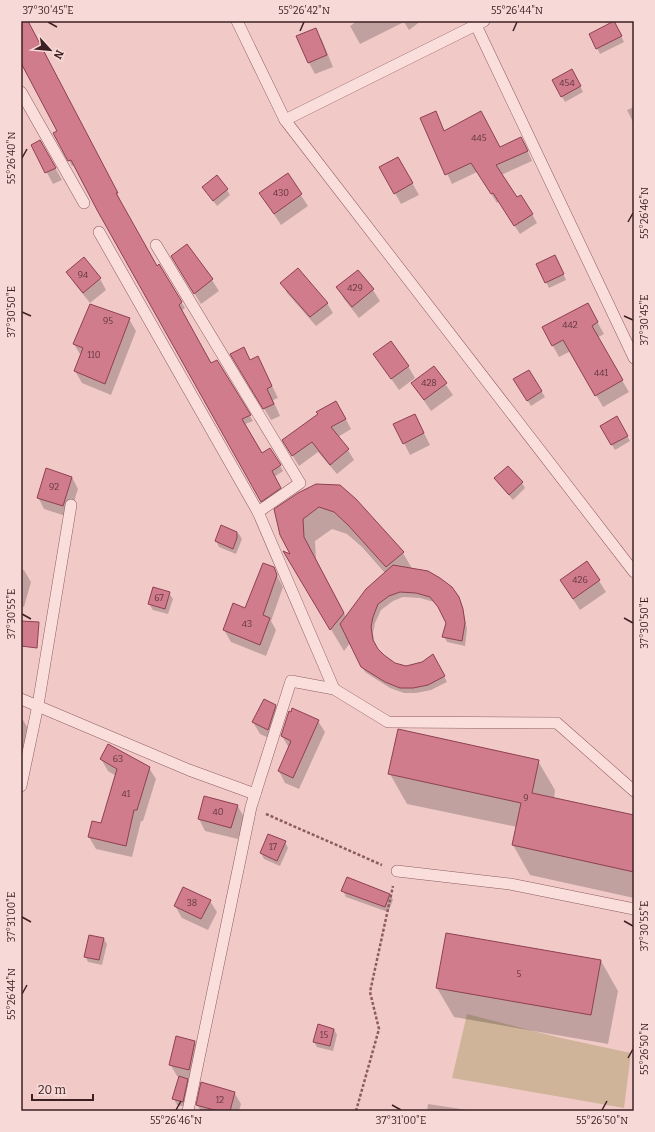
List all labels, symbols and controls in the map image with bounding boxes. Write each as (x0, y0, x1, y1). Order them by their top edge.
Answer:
text: 37°30'45"E (22, 5, 74, 17)
text: 55°26'42"N (278, 5, 330, 17)
text: 55°26'44"N (491, 5, 543, 17)
north arrow (30, 30, 70, 70)
text: N (51, 48, 66, 61)
house number: 454 (559, 78, 575, 88)
text: 55°26'40"N (6, 132, 18, 184)
house number: 445 (471, 133, 487, 143)
text: 55°26'46"N (639, 187, 651, 239)
house number: 430 (273, 188, 289, 198)
house number: 94 (78, 270, 89, 280)
house number: 429 (347, 283, 363, 293)
text: 37°30'50"E (6, 286, 18, 338)
text: 37°30'45"E (639, 294, 651, 346)
house number: 95 (103, 316, 113, 326)
house number: 442 (562, 320, 578, 330)
house number: 110 (87, 350, 101, 360)
house number: 441 (594, 368, 608, 378)
house number: 428 (421, 378, 437, 388)
house number: 92 (49, 482, 59, 492)
house number: 426 (572, 575, 588, 585)
text: 37°30'55"E (6, 589, 18, 639)
house number: 67 (154, 593, 164, 603)
text: 37°30'50"E (639, 597, 651, 649)
house number: 43 (242, 619, 252, 629)
house number: 63 (113, 754, 123, 764)
house number: 41 (122, 789, 131, 799)
house number: 9 (523, 793, 529, 803)
house number: 40 (212, 807, 224, 817)
house number: 17 (269, 842, 278, 852)
text: 37°31'00"E (6, 892, 18, 942)
house number: 38 (187, 898, 197, 908)
text: 37°30'55"E (639, 901, 651, 951)
text: 55°26'44"N (6, 968, 18, 1020)
house number: 5 (517, 969, 522, 979)
text: 55°26'50"N (639, 1023, 651, 1075)
house number: 15 (320, 1030, 328, 1040)
scale bar (32, 1076, 93, 1102)
text: 20 m (38, 1083, 67, 1097)
house number: 12 (216, 1095, 224, 1105)
text: 55°26'46"N (150, 1115, 202, 1127)
text: 37°31'00"E (376, 1115, 426, 1127)
text: 55°26'50"N (576, 1115, 628, 1127)

